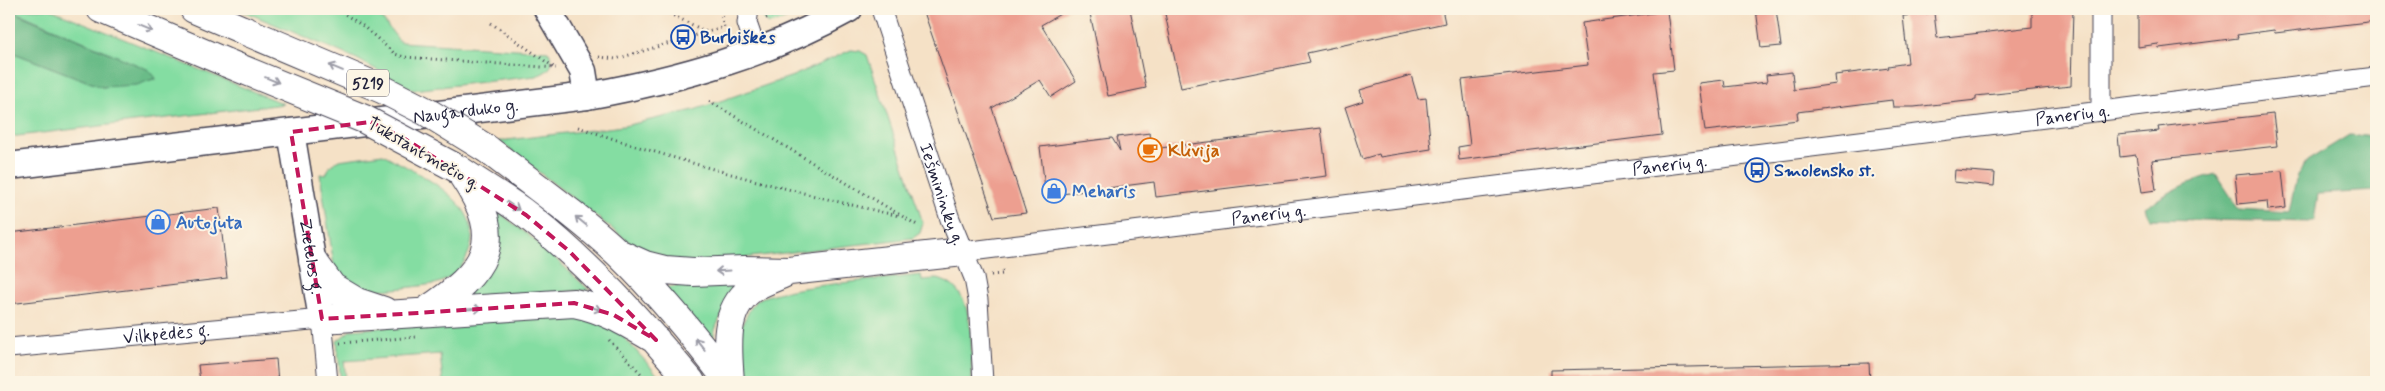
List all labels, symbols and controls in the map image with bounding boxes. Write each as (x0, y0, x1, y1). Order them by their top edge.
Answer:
one-way arrow (138, 24, 153, 33)
bus stop icon: Burbiškės (670, 24, 696, 50)
place label: Burbiškės (700, 26, 775, 50)
one-way arrow (329, 63, 344, 73)
road number: 5219 (347, 70, 389, 96)
one-way arrow (264, 76, 279, 86)
street label: Naugarduko g. (412, 93, 520, 130)
street label: Panerių g. (2034, 99, 2111, 132)
street label: Tūkstantmečio g. (363, 112, 484, 196)
cafe icon: Klivija (1137, 137, 1163, 163)
place label: Klivija (1168, 139, 1220, 163)
street label: Iešmininkų g. (913, 140, 970, 249)
street label: Panerių g. (1631, 149, 1709, 182)
bus stop icon: Smolensko st. (1744, 157, 1770, 183)
place label: Smolensko st. (1774, 159, 1875, 183)
shop icon: Meharis (1041, 178, 1067, 204)
place label: Meharis (1072, 180, 1135, 204)
street label: Panerių g. (1230, 199, 1308, 232)
one-way arrow (505, 201, 519, 211)
shop icon: Autojuta (145, 209, 171, 235)
place label: Autojuta (176, 211, 243, 235)
one-way arrow (575, 216, 588, 227)
street label: Zietelos g. (293, 217, 329, 296)
one-way arrow (715, 266, 731, 275)
one-way arrow (586, 303, 602, 313)
one-way arrow (465, 304, 481, 313)
street label: Vilkpėdės g. (122, 318, 211, 350)
one-way arrow (694, 338, 705, 351)

